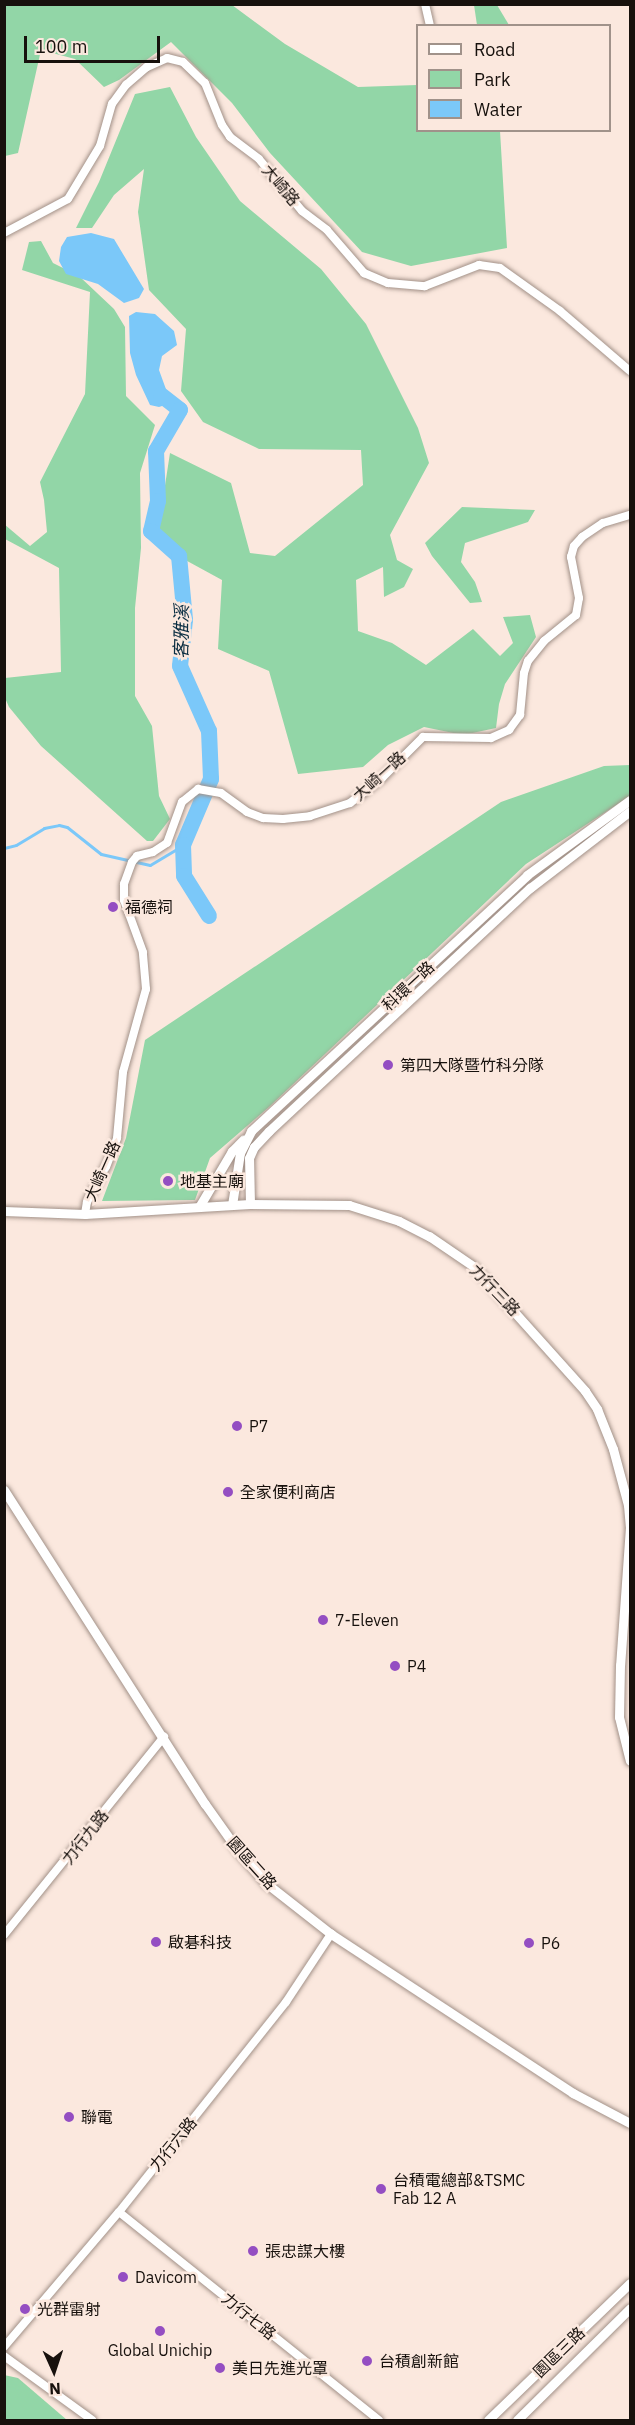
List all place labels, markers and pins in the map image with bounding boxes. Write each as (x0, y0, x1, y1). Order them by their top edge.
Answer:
place label: 福德祠 (125, 897, 173, 917)
marker: 福德祠 (106, 900, 120, 914)
place label: 第四大隊暨竹科分隊 (400, 1055, 544, 1075)
marker: 第四大隊暨竹科分隊 (381, 1058, 395, 1072)
place label: 地基主廟 (180, 1171, 244, 1191)
marker: 地基主廟 (161, 1174, 175, 1188)
place label: P7 (249, 1416, 268, 1436)
marker: P7 (230, 1419, 244, 1433)
place label: 全家便利商店 (240, 1482, 336, 1502)
marker: 全家便利商店 (221, 1485, 235, 1499)
place label: 7-Eleven (335, 1610, 399, 1630)
marker: 7-Eleven (316, 1613, 330, 1627)
place label: P4 (407, 1656, 426, 1676)
marker: P4 (388, 1659, 402, 1673)
place label: 啟碁科技 (168, 1932, 232, 1952)
place label: P6 (541, 1933, 560, 1953)
marker: 啟碁科技 (149, 1935, 163, 1949)
marker: P6 (522, 1936, 536, 1950)
place label: 聯電 (81, 2107, 113, 2127)
marker: 聯電 (62, 2110, 76, 2124)
place label: 台積電總部&TSMC Fab 12 A (393, 2170, 525, 2208)
marker: 台積電總部&TSMC Fab 12 A (374, 2182, 388, 2196)
place label: 張忠謀大樓 (265, 2241, 345, 2261)
marker: 張忠謀大樓 (246, 2244, 260, 2258)
place label: Davicom (135, 2267, 197, 2287)
marker: Davicom (116, 2270, 130, 2284)
place label: 光群雷射 (37, 2299, 101, 2319)
marker: 光群雷射 (18, 2302, 32, 2316)
marker: Global Unichip (153, 2324, 167, 2338)
place label: Global Unichip (108, 2340, 212, 2360)
place label: 台積創新館 (379, 2351, 459, 2371)
marker: 台積創新館 (360, 2354, 374, 2368)
place label: 美日先進光罩 (232, 2358, 328, 2378)
marker: 美日先進光罩 (213, 2361, 227, 2375)

